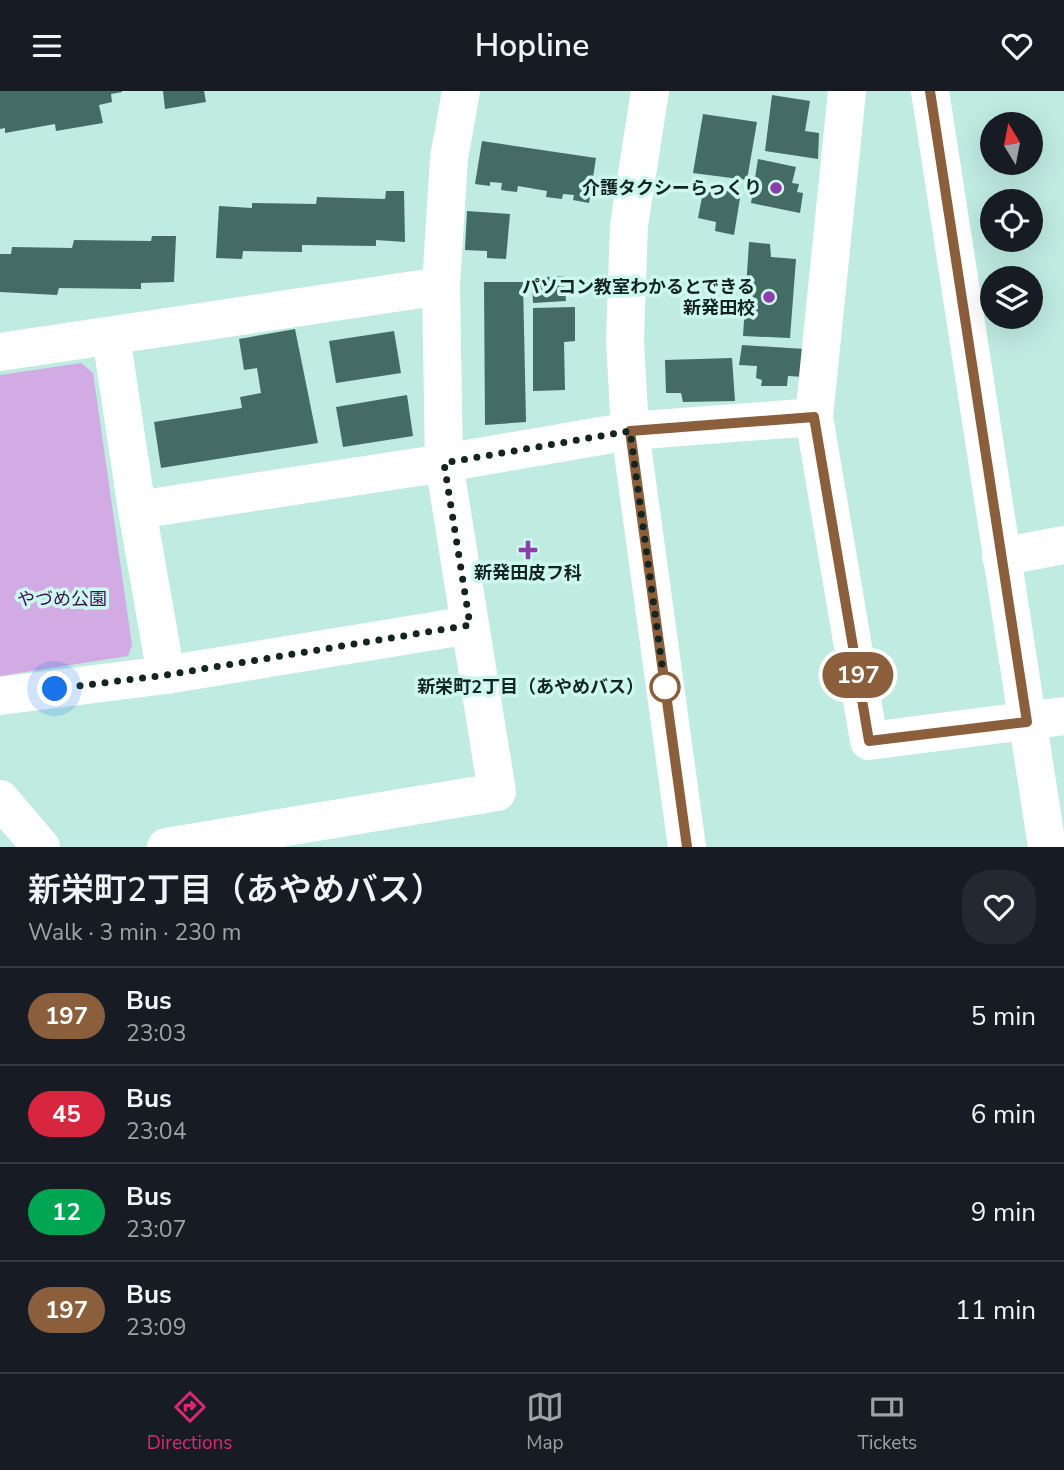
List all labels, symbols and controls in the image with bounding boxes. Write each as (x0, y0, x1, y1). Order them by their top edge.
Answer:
text: Hopline (475, 24, 589, 67)
icon: menu (28, 27, 66, 65)
icon: heart (998, 27, 1036, 65)
north arrow (980, 112, 1043, 175)
map controls (980, 112, 1043, 329)
place label: 介護タクシーらっくり (582, 176, 762, 200)
marker: 介護タクシーらっくり (768, 180, 784, 196)
button: locate (980, 189, 1043, 252)
button: layers (980, 266, 1043, 329)
place label: パソコン教室わかるとできる 新発田校 (522, 275, 755, 320)
marker: パソコン教室わかるとできる 新発田校 (761, 289, 777, 305)
marker: 新発田皮フ科 (518, 540, 538, 560)
place label: 新発田皮フ科 (474, 561, 582, 585)
park label: やづめ公園 (17, 587, 107, 611)
line badge: 197 (818, 652, 898, 698)
text: 197 (836, 659, 880, 691)
your location (37, 671, 72, 706)
marker: 新栄町2丁目（あやめバス） (650, 672, 680, 702)
place label: 新栄町2丁目（あやめバス） (417, 675, 644, 699)
text: 新栄町2丁目（あやめバス） (28, 868, 444, 913)
button: heart (962, 870, 1036, 944)
text: Walk · 3 min · 230 m (28, 917, 241, 948)
text: Bus (126, 983, 172, 1018)
text: 5 min (971, 999, 1036, 1034)
text: 197 (45, 1000, 88, 1032)
text: 23:03 (126, 1018, 186, 1049)
text: Bus (126, 1081, 172, 1116)
text: 6 min (971, 1097, 1036, 1132)
text: 45 (52, 1098, 81, 1130)
text: 23:04 (126, 1116, 186, 1147)
text: Bus (126, 1179, 172, 1214)
text: 9 min (971, 1195, 1036, 1230)
text: 12 (52, 1196, 81, 1228)
text: 23:07 (126, 1214, 186, 1245)
text: Bus (126, 1277, 172, 1312)
text: 11 min (955, 1293, 1036, 1328)
text: 197 (45, 1294, 88, 1326)
text: 23:09 (126, 1312, 186, 1343)
tab: Directions (147, 1388, 232, 1456)
tab: Map (526, 1388, 564, 1456)
tab: Tickets (857, 1388, 917, 1456)

